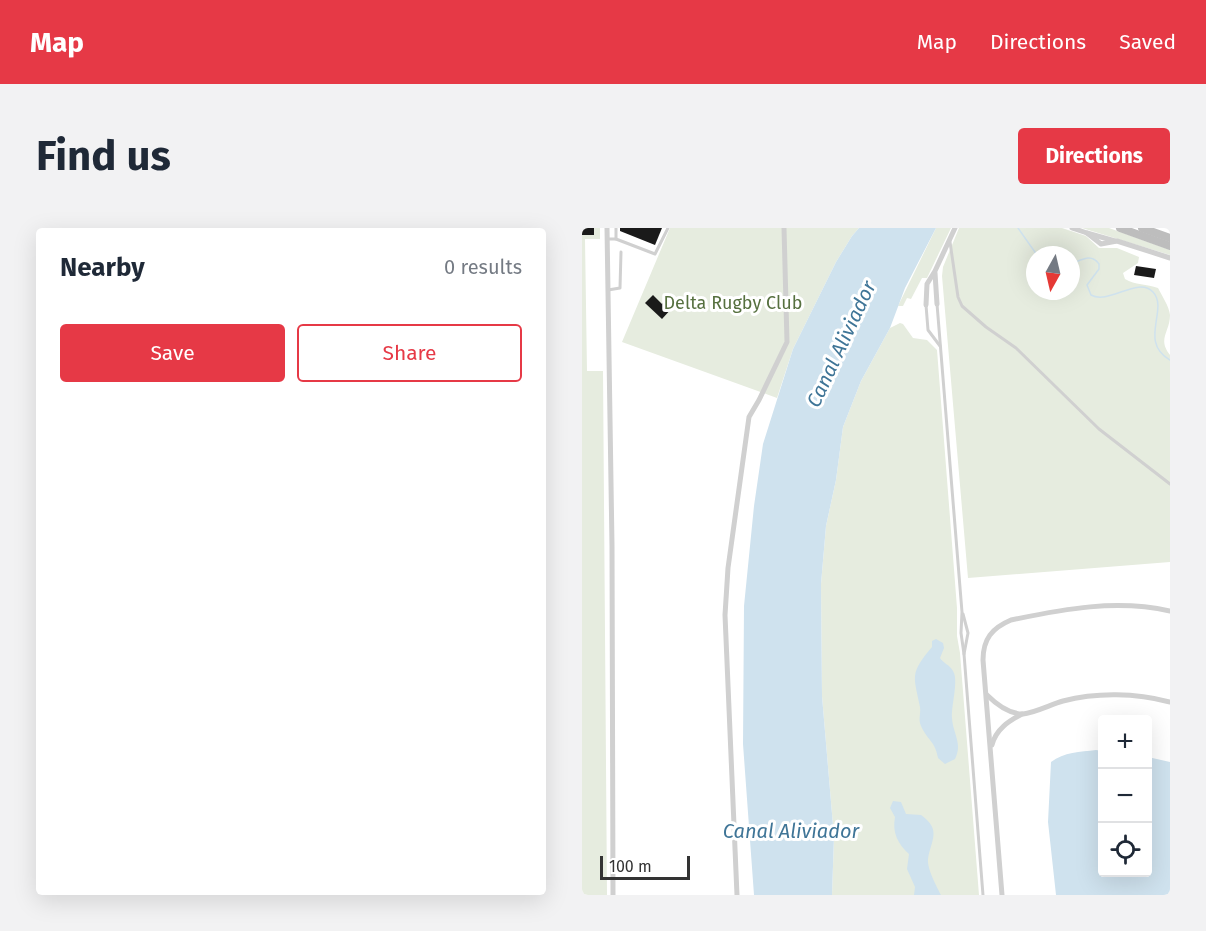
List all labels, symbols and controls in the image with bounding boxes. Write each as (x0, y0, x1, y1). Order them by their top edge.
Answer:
text: Map (30, 26, 84, 59)
text: Map (917, 29, 957, 55)
text: Directions (990, 29, 1086, 55)
text: Saved (1119, 29, 1176, 55)
button: Directions (1018, 128, 1170, 184)
text: Find us (36, 131, 171, 181)
north arrow (1026, 246, 1080, 300)
text: Nearby (60, 252, 145, 283)
text: 0 results (444, 255, 522, 279)
water label: Canal Aliviador (801, 276, 881, 411)
park label: Delta Rugby Club (664, 292, 802, 314)
button: Save (60, 324, 285, 382)
button: Share (297, 324, 522, 382)
map controls (1098, 715, 1152, 877)
button: + (1098, 715, 1152, 769)
button: − (1098, 769, 1152, 823)
water label: Canal Aliviador (723, 819, 861, 843)
button: locate (1098, 823, 1152, 877)
scale bar (600, 853, 690, 880)
text: 100 m (609, 857, 652, 876)

